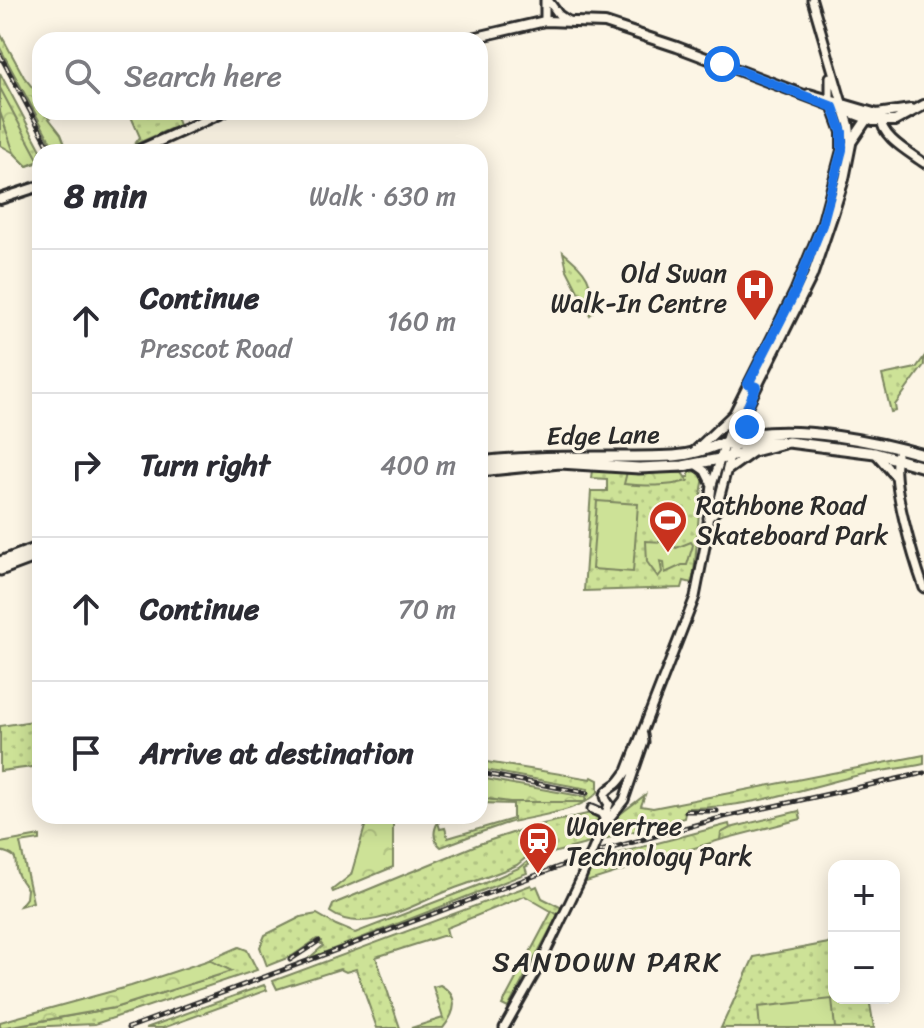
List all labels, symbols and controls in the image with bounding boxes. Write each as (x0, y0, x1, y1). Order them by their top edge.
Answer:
search box (32, 32, 488, 120)
route start (704, 46, 740, 82)
text: Search here (124, 49, 282, 103)
icon: search (60, 54, 104, 98)
text: 8 min (64, 166, 147, 226)
text: Walk · 630 m (309, 173, 456, 219)
place label: Old Swan Walk-In Centre (550, 250, 727, 326)
hospital icon: Old Swan Walk-In Centre (734, 267, 776, 322)
text: Continue (140, 271, 259, 325)
text: 160 m (387, 298, 456, 344)
icon: ahead (64, 299, 108, 343)
text: Prescot Road (140, 325, 291, 371)
route end (729, 409, 765, 445)
street label: Edge Lane (546, 411, 660, 459)
text: Turn right (140, 438, 270, 492)
text: 400 m (380, 442, 456, 488)
icon: right (64, 443, 108, 487)
place label: Rathbone Road Skateboard Park (696, 482, 888, 558)
sports icon: Rathbone Road Skateboard Park (647, 499, 689, 554)
text: Continue (140, 582, 259, 636)
text: 70 m (398, 586, 456, 632)
icon: ahead (64, 587, 108, 631)
text: Arrive at destination (140, 726, 414, 780)
icon: arrive (64, 731, 108, 775)
place label: Wavertree Technology Park (566, 803, 752, 879)
station icon: Wavertree Technology Park (517, 820, 559, 875)
map controls (828, 860, 900, 1004)
button: + (828, 860, 900, 932)
button: − (828, 932, 900, 1004)
district label: SANDOWN PARK (492, 937, 722, 986)

